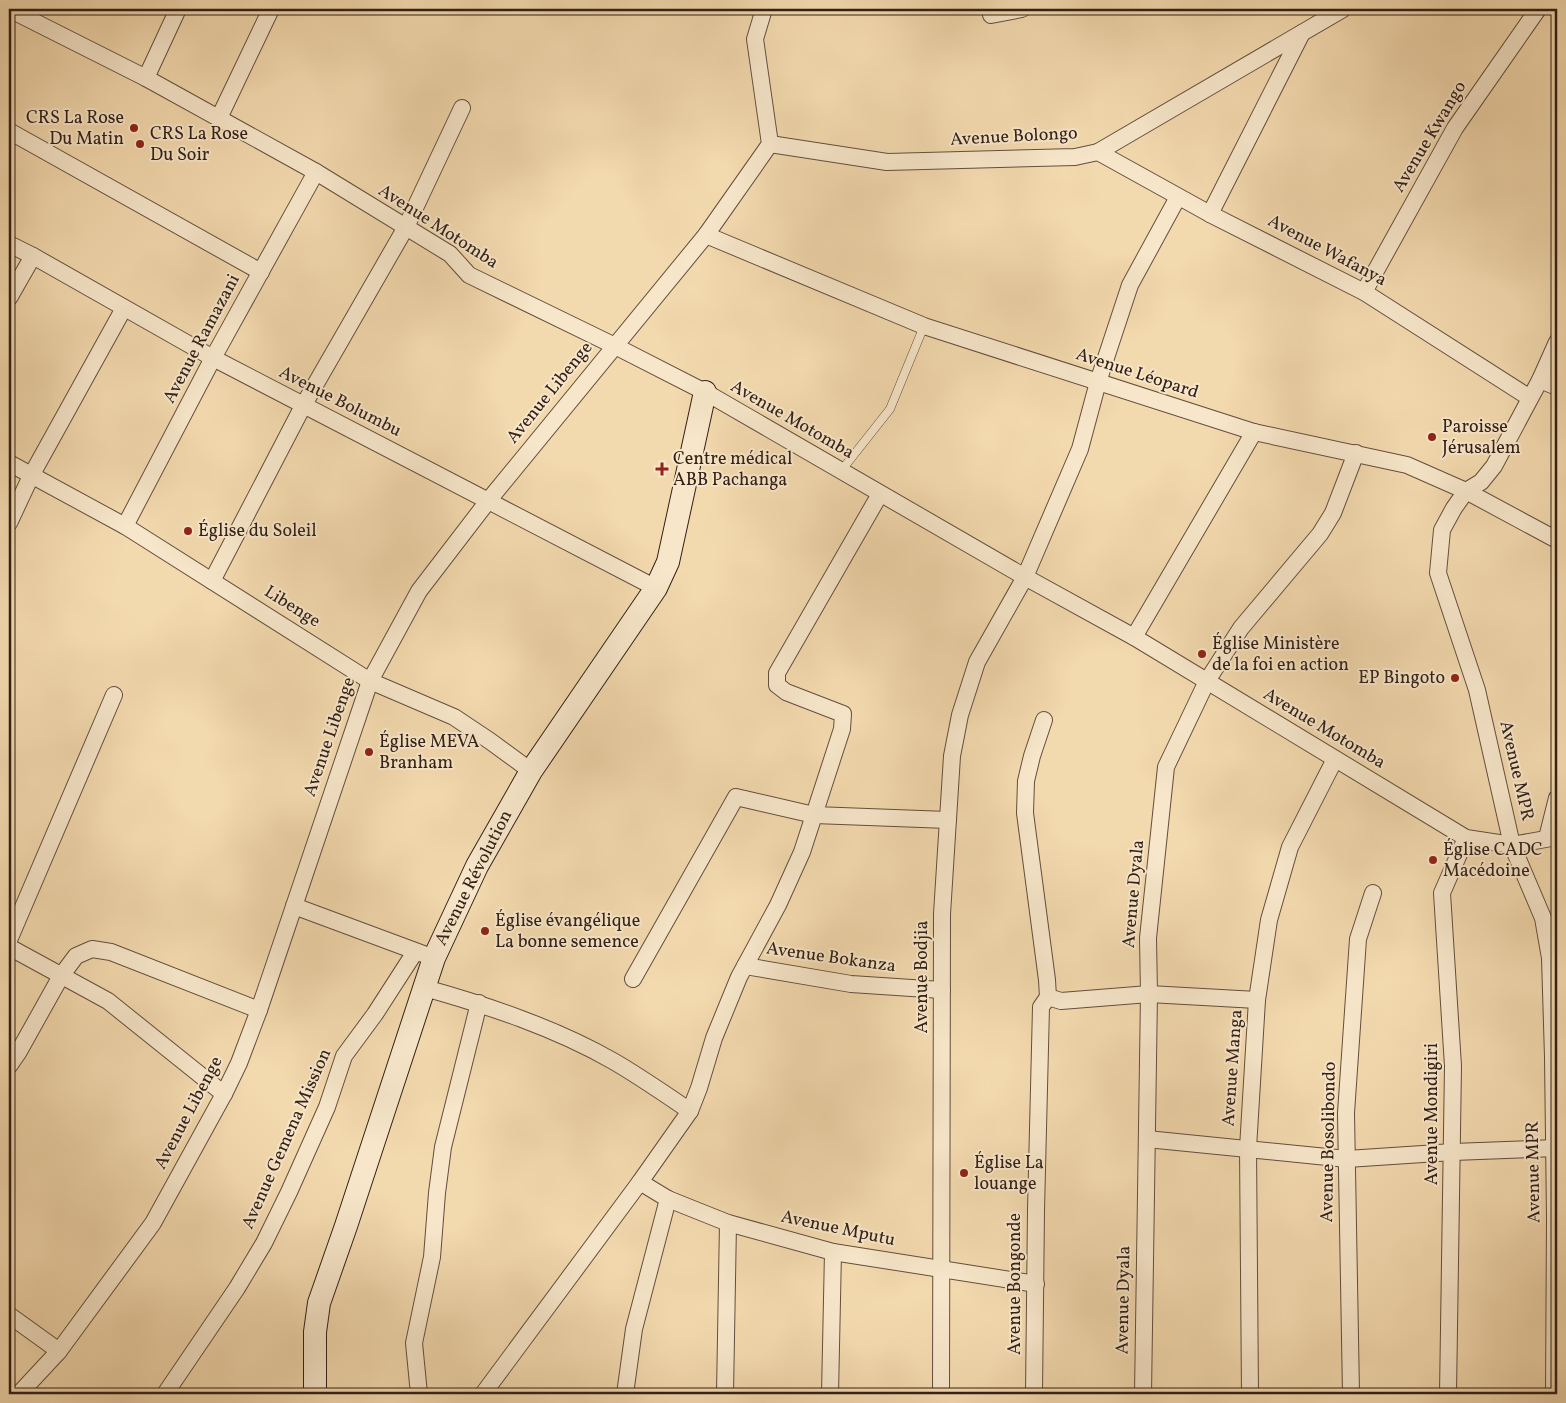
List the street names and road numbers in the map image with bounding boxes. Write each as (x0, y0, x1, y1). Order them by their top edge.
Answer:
street label: Avenue Kwango (1387, 77, 1473, 197)
street label: Avenue Bolongo (950, 121, 1078, 153)
street label: Avenue Motomba (373, 179, 503, 275)
street label: Avenue Wafanya (1263, 209, 1391, 293)
street label: Avenue Ramazani (157, 270, 247, 408)
street label: Avenue Libenge (501, 337, 599, 449)
street label: Avenue Léopard (1072, 342, 1202, 406)
street label: Avenue Bolumbu (274, 360, 406, 444)
street label: Avenue Motomba (726, 374, 858, 466)
street label: Libenge (259, 580, 325, 634)
street label: Avenue Libenge (298, 674, 362, 800)
street label: Avenue Motomba (1258, 683, 1390, 776)
street label: Avenue MPR (1492, 718, 1540, 824)
street label: Avenue Révolution (429, 806, 519, 950)
street label: Avenue Dyala (1117, 839, 1151, 949)
street label: Avenue Bodjia (910, 921, 935, 1033)
street label: Avenue Bokanza (765, 937, 897, 979)
street label: Avenue Manga (1216, 1009, 1250, 1127)
street label: Avenue Mondigiri (1420, 1043, 1445, 1185)
street label: Avenue Gemena Mission (236, 1044, 338, 1233)
street label: Avenue Libenge (149, 1052, 229, 1174)
street label: Avenue Bosolibondo (1315, 1061, 1343, 1223)
street label: Avenue MPR (1521, 1121, 1547, 1223)
street label: Avenue Mputu (779, 1205, 897, 1253)
street label: Avenue Bongonde (1003, 1213, 1028, 1355)
street label: Avenue Dyala (1111, 1245, 1137, 1355)

